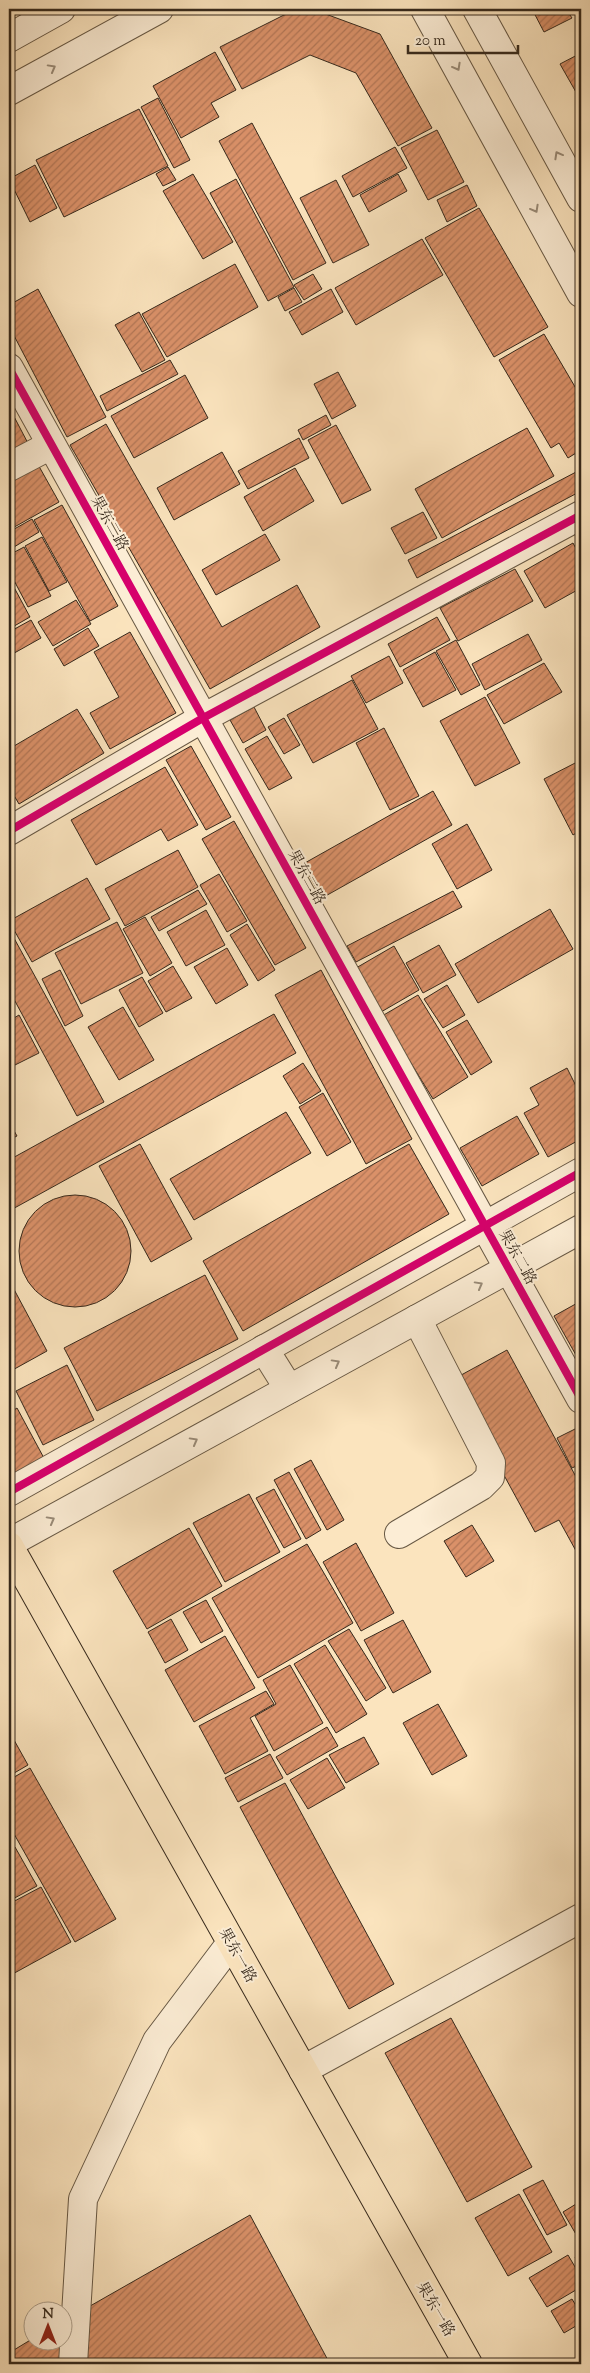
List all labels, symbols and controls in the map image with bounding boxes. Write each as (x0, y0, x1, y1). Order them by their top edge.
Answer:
scale bar (408, 22, 518, 54)
text: 20 m (415, 31, 446, 52)
one-way arrow (451, 61, 461, 70)
one-way arrow (46, 64, 55, 74)
one-way arrow (554, 152, 564, 161)
one-way arrow (529, 204, 539, 213)
street label: 果东二路 (85, 492, 132, 555)
street label: 果东二路 (282, 846, 329, 909)
street label: 果东二路 (493, 1226, 540, 1289)
one-way arrow (473, 1281, 482, 1291)
one-way arrow (331, 1359, 340, 1369)
one-way arrow (188, 1438, 197, 1448)
one-way arrow (46, 1516, 55, 1526)
street label: 果东一路 (213, 1924, 260, 1987)
street label: 果东一路 (411, 2279, 459, 2341)
north arrow (22, 2300, 72, 2350)
text: N (42, 2305, 54, 2325)

